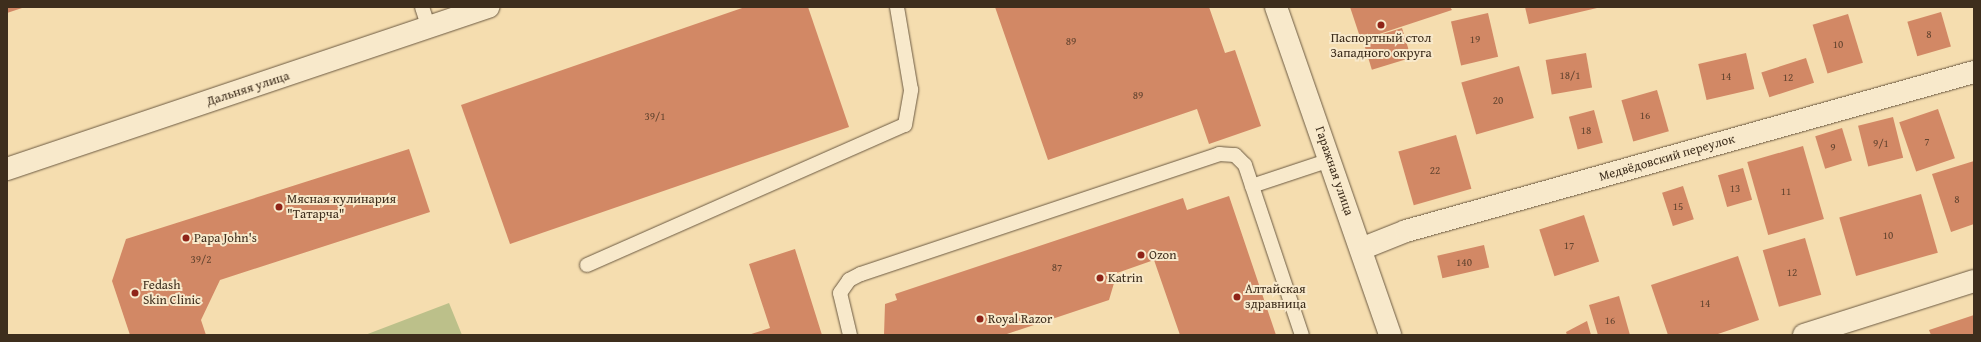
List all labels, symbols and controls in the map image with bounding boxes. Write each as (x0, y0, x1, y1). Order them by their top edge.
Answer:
marker: Паспортный стол Западного округа (1376, 20, 1386, 30)
house number: 8 (1926, 27, 1932, 41)
place label: Паспортный стол Западного округа (1330, 31, 1432, 62)
house number: 19 (1470, 32, 1480, 46)
house number: 89 (1066, 34, 1076, 48)
house number: 10 (1833, 37, 1843, 51)
street label: Дальняя улица (204, 68, 292, 110)
house number: 18/1 (1559, 68, 1581, 82)
house number: 14 (1721, 69, 1731, 83)
house number: 12 (1783, 70, 1793, 84)
house number: 89 (1133, 88, 1143, 102)
house number: 20 (1493, 93, 1503, 107)
house number: 16 (1640, 108, 1650, 122)
house number: 39/1 (644, 109, 666, 123)
house number: 18 (1581, 123, 1591, 137)
street label: Гаражная улица (1311, 124, 1357, 218)
street label: Медвёдовский переулок (1597, 131, 1737, 185)
house number: 7 (1924, 134, 1930, 148)
house number: 9/1 (1873, 136, 1889, 150)
house number: 9 (1830, 140, 1836, 154)
house number: 22 (1430, 163, 1440, 177)
house number: 13 (1730, 181, 1740, 195)
house number: 11 (1781, 184, 1791, 198)
place label: Мясная кулинария "Татарча" (287, 192, 396, 223)
house number: 8 (1954, 192, 1960, 206)
house number: 15 (1673, 199, 1683, 213)
marker: Мясная кулинария "Татарча" (274, 202, 284, 212)
house number: 10 (1883, 228, 1893, 242)
place label: Papa John's (194, 230, 257, 246)
marker: Papa John's (181, 233, 191, 243)
house number: 17 (1564, 238, 1574, 252)
place label: Ozon (1149, 247, 1177, 263)
marker: Ozon (1136, 250, 1146, 260)
house number: 39/2 (190, 252, 212, 266)
house number: 140 (1456, 255, 1472, 269)
house number: 87 (1052, 260, 1062, 274)
house number: 12 (1787, 265, 1797, 279)
place label: Katrin (1108, 270, 1143, 286)
marker: Katrin (1095, 273, 1105, 283)
place label: Fedash Skin Clinic (143, 278, 201, 309)
place label: Алтайская здравница (1245, 282, 1306, 313)
marker: Fedash Skin Clinic (130, 288, 140, 298)
marker: Алтайская здравница (1232, 292, 1242, 302)
house number: 14 (1700, 296, 1710, 310)
place label: Royal Razor (988, 311, 1052, 327)
house number: 16 (1605, 313, 1615, 327)
marker: Royal Razor (975, 314, 985, 324)

